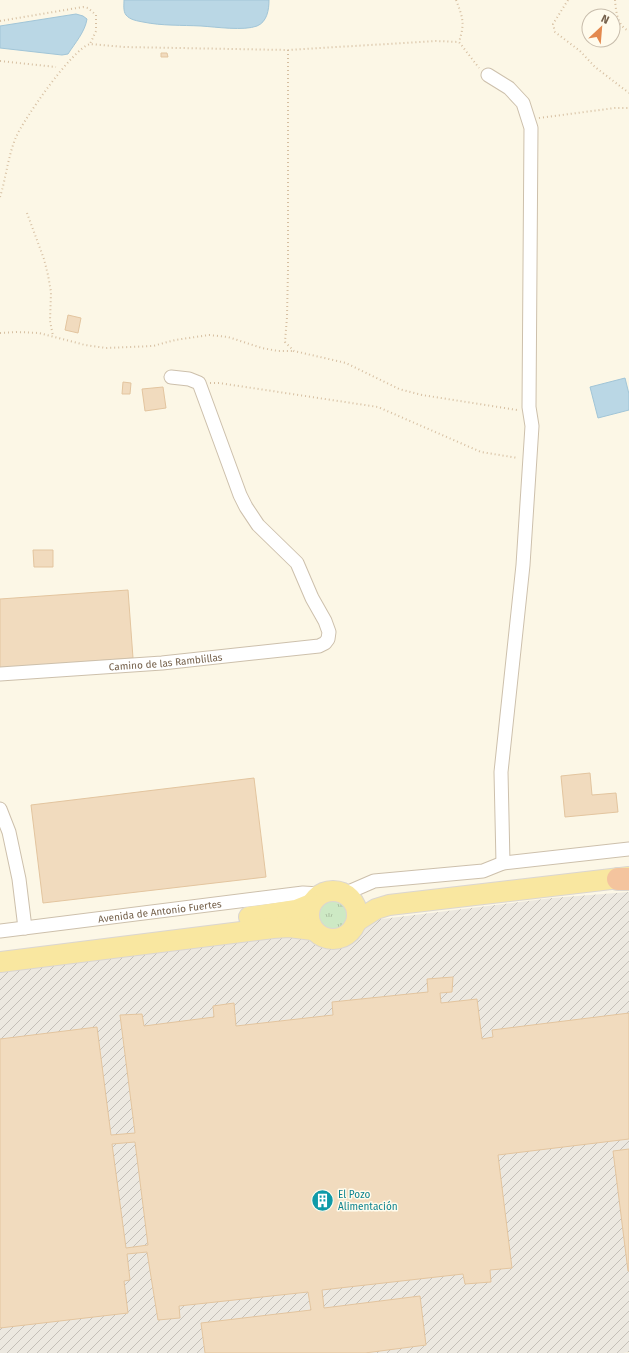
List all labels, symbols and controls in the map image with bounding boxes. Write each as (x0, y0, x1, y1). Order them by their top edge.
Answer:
north arrow (581, 8, 621, 48)
text: N (599, 12, 611, 27)
street label: Camino de las Ramblillas (108, 651, 223, 674)
street label: Avenida de Antonio Fuertes (97, 898, 223, 926)
building icon: El Pozo Alimentación (310, 1187, 336, 1213)
place label: El Pozo Alimentación (338, 1189, 398, 1213)

